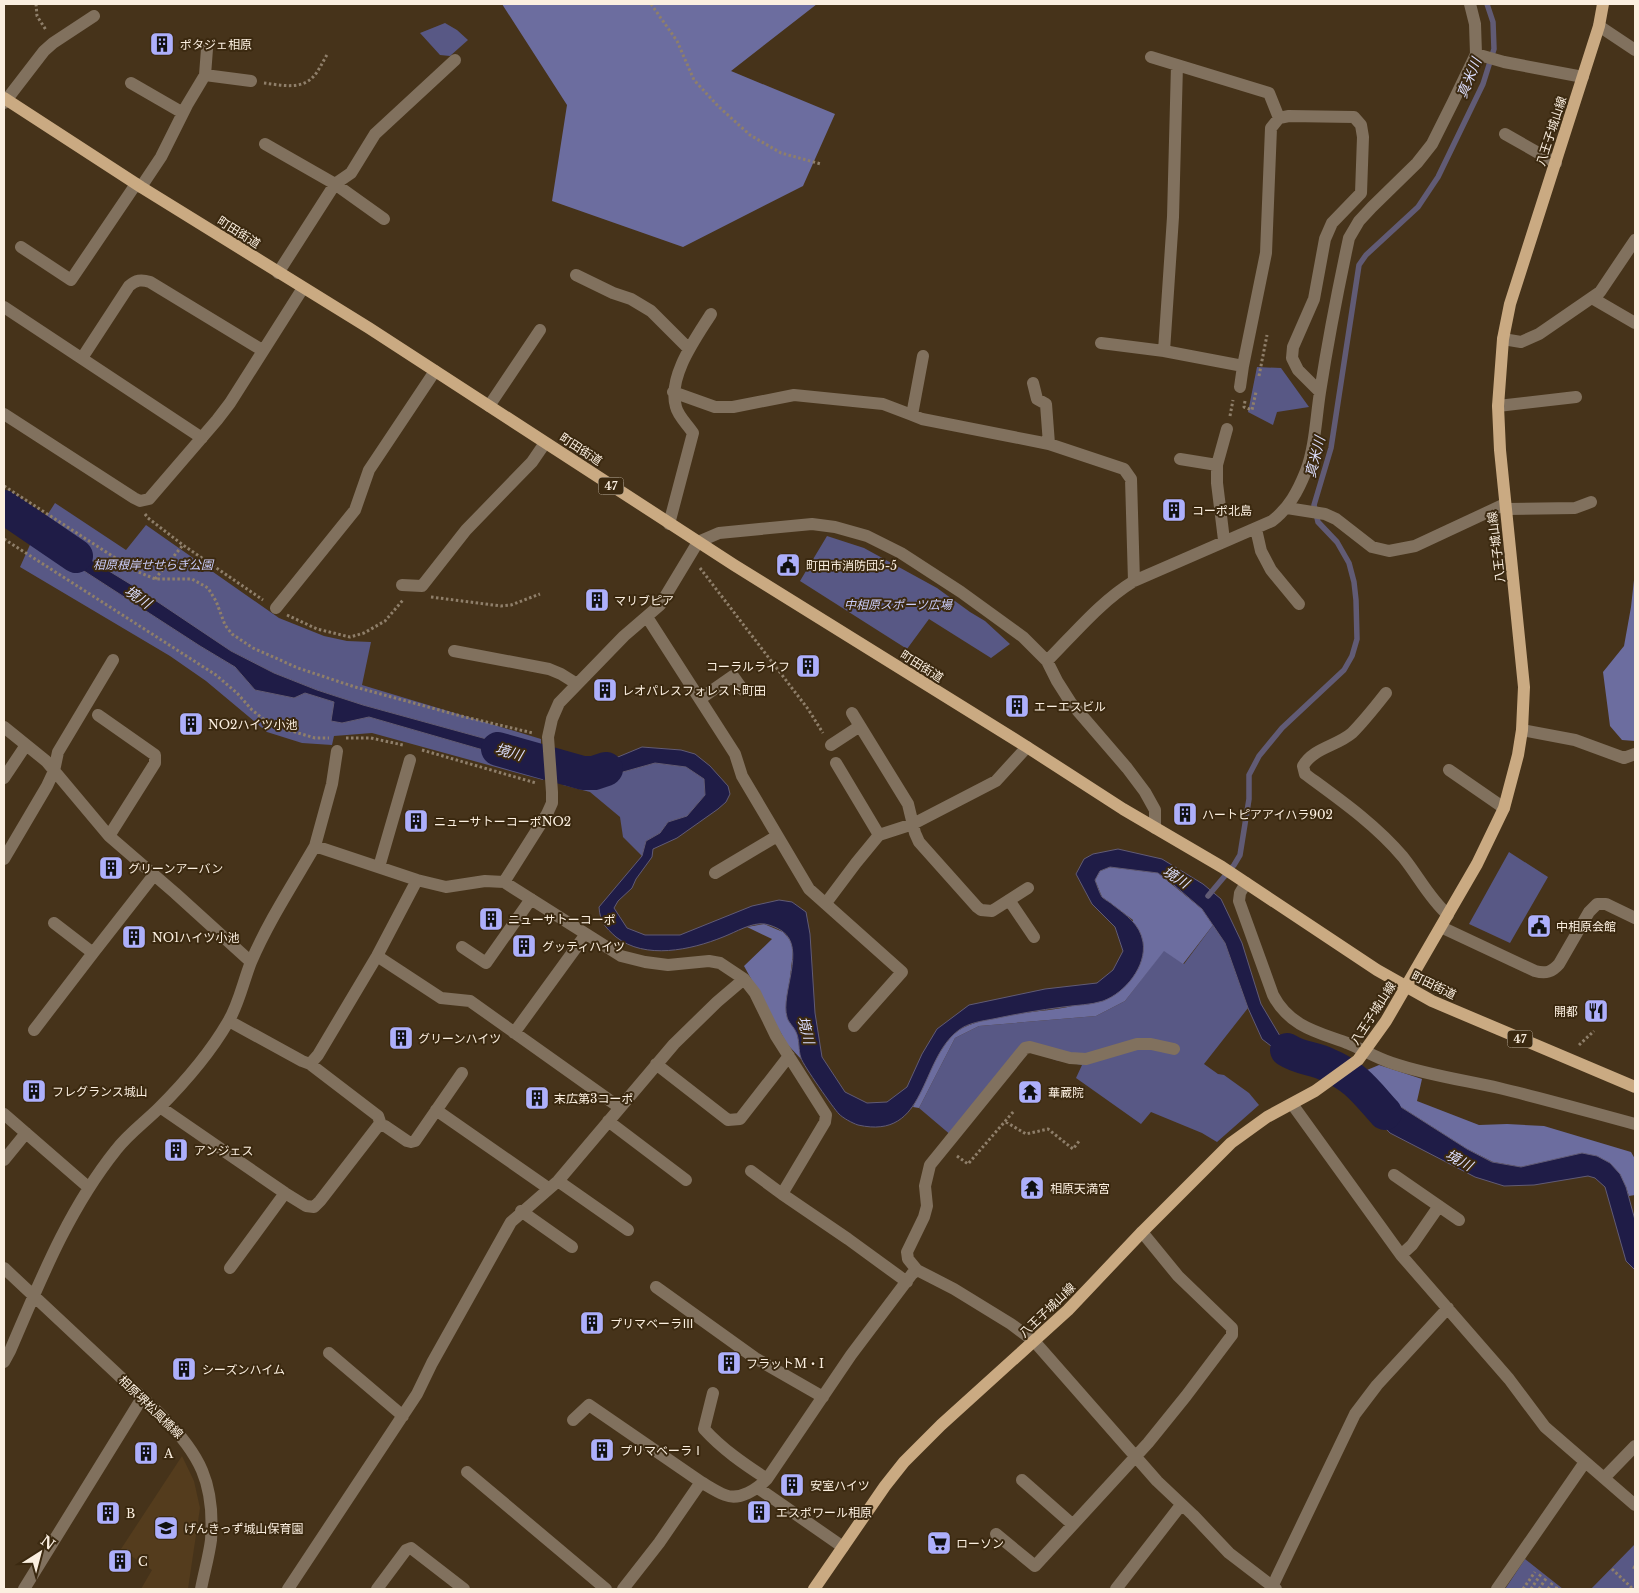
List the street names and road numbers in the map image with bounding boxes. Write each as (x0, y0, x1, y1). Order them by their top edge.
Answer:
street label: 八王子城山線 (1533, 94, 1569, 168)
street label: 町田街道 (215, 213, 263, 251)
street label: 町田街道 (557, 430, 605, 468)
road number: 47 (598, 478, 624, 494)
street label: 八王子城山線 (1484, 510, 1508, 584)
street label: 町田街道 (898, 647, 946, 685)
street label: 町田街道 (1409, 968, 1459, 1002)
street label: 八王子城山線 (1347, 979, 1399, 1047)
road number: 47 (1508, 1030, 1532, 1048)
street label: 八王子城山線 (1016, 1280, 1078, 1340)
street label: 相原堺松風橋線 (116, 1372, 186, 1442)

